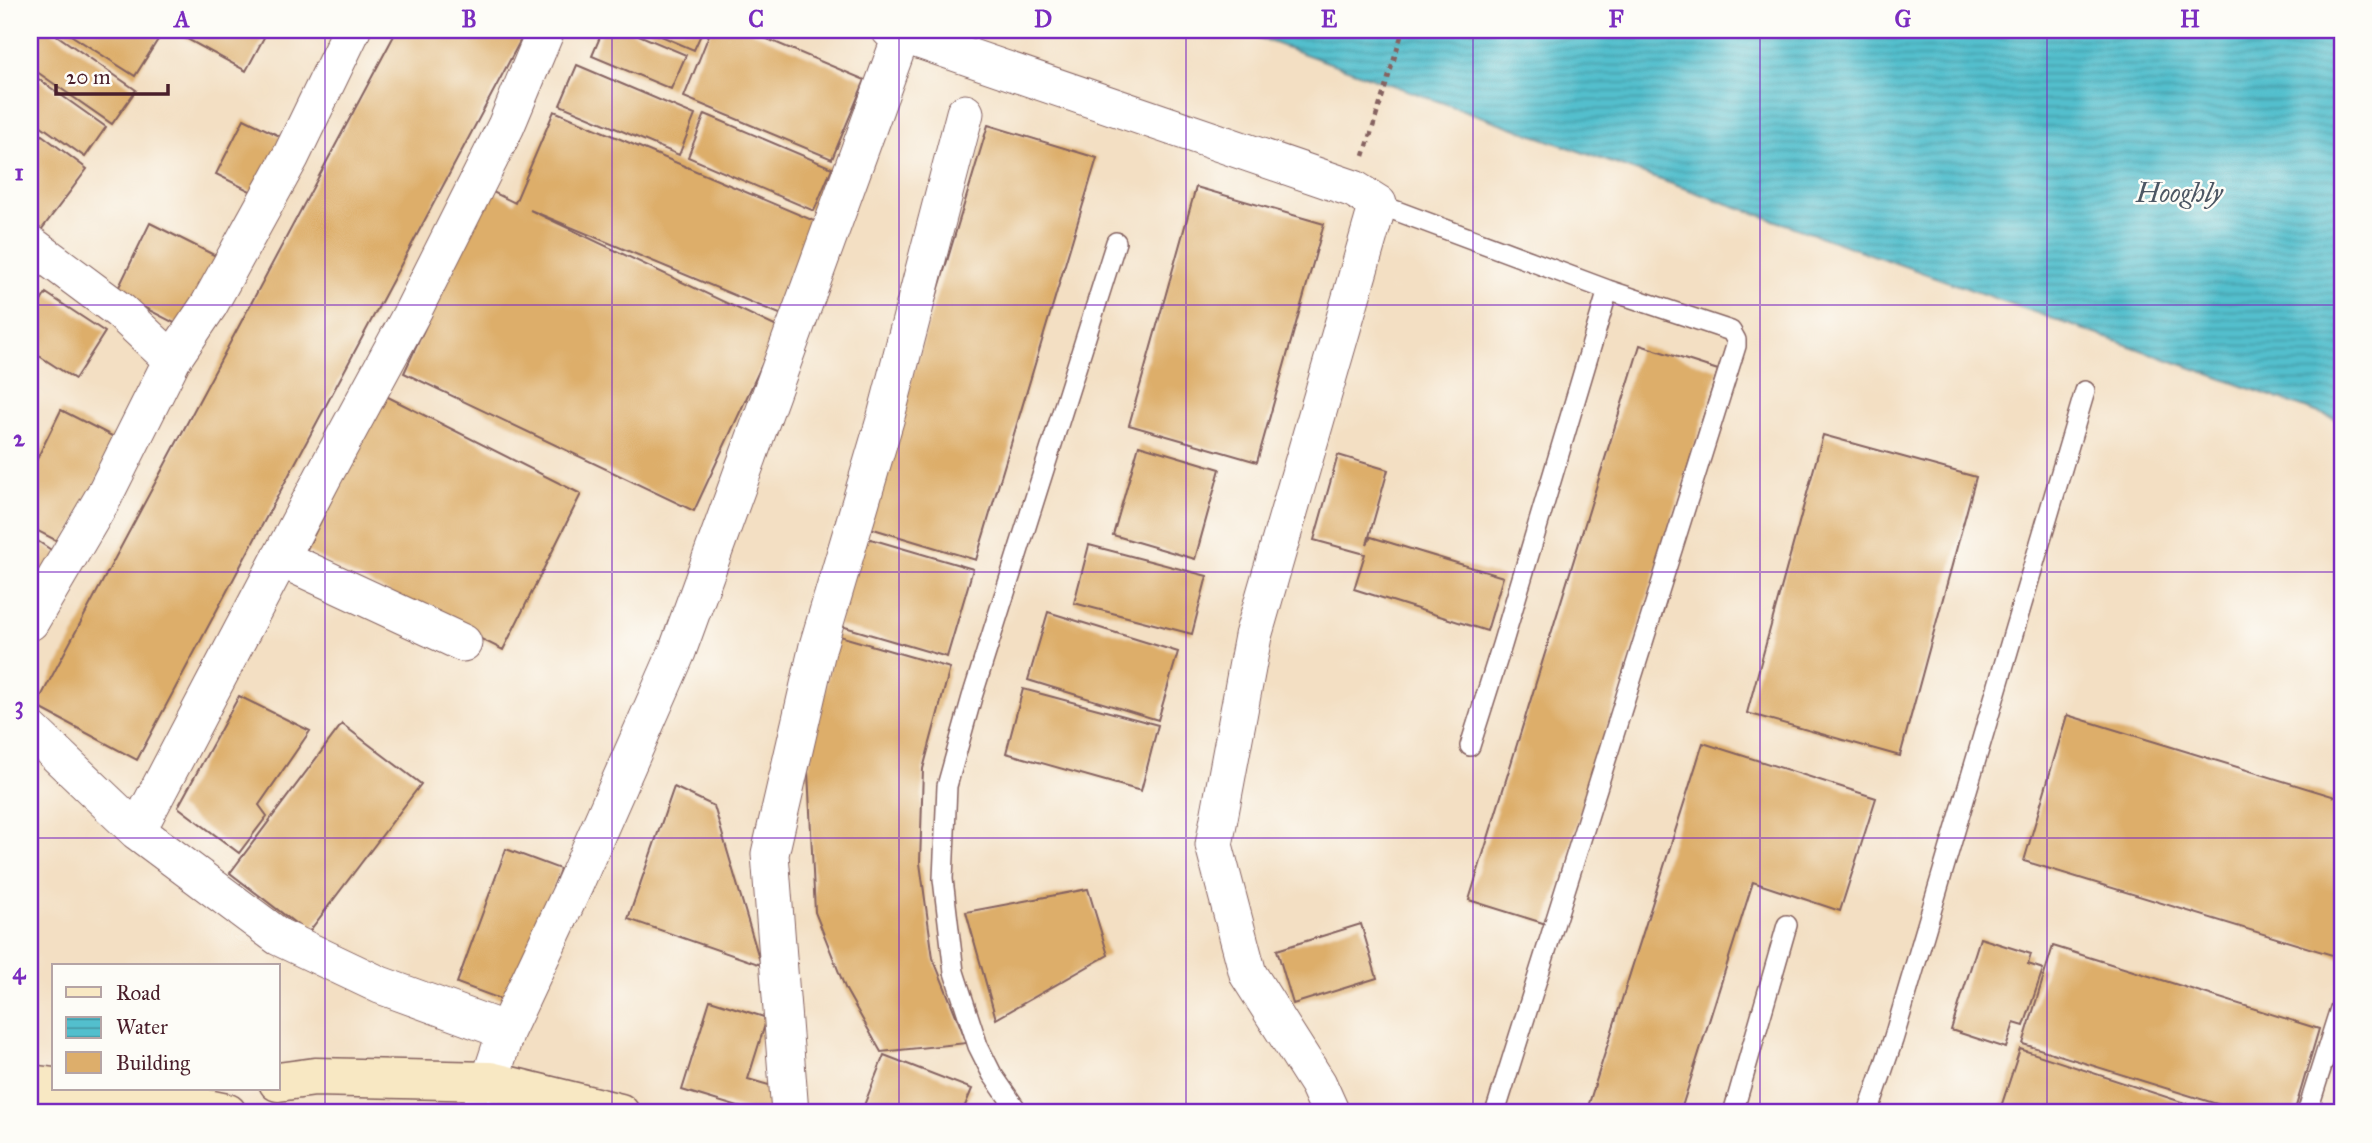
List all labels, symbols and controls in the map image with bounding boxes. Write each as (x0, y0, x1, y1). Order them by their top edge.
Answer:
text: A (172, 5, 190, 33)
text: B (461, 5, 477, 33)
text: C (748, 5, 764, 33)
text: D (1034, 5, 1052, 33)
text: E (1321, 5, 1338, 33)
text: F (1608, 5, 1624, 33)
text: G (1895, 5, 1912, 33)
text: H (2180, 5, 2200, 33)
scale bar (56, 52, 168, 96)
text: 20 m (66, 64, 111, 90)
text: 1 (14, 158, 24, 186)
water label: Hooghly (2134, 175, 2224, 210)
text: 2 (13, 424, 25, 452)
text: 3 (14, 691, 24, 720)
text: 4 (13, 957, 27, 985)
legend (52, 964, 280, 1090)
text: Road (116, 980, 161, 1006)
text: Water (116, 1014, 168, 1040)
text: Building (116, 1050, 190, 1076)

